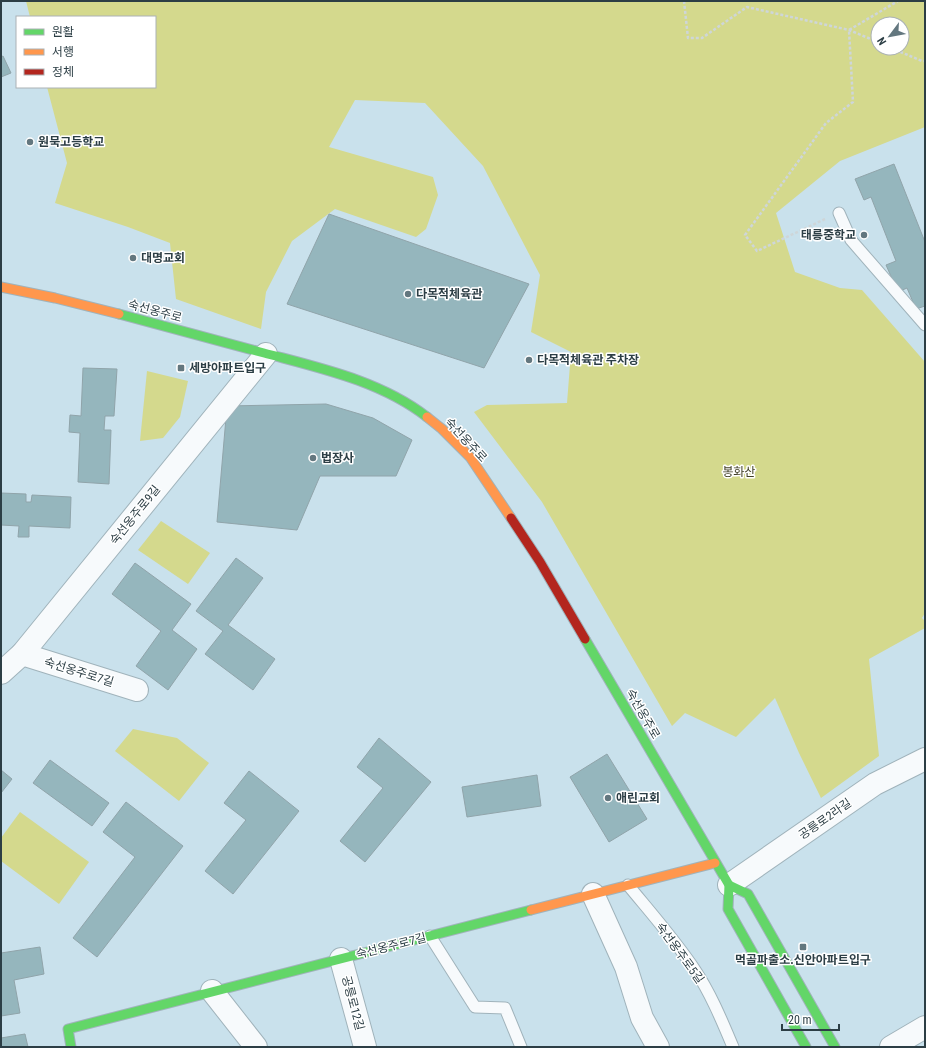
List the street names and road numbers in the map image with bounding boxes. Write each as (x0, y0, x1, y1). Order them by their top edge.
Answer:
street label: 숙선옹주로 (127, 297, 183, 325)
street label: 숙선옹주로 (442, 415, 490, 465)
street label: 숙선옹주로9길 (107, 483, 163, 547)
street label: 숙선옹주로7길 (42, 655, 116, 689)
street label: 숙선옹주로 (623, 687, 663, 741)
street label: 공릉로2라길 (796, 796, 854, 842)
street label: 숙선옹주로5길 (653, 920, 707, 986)
street label: 숙선옹주로7길 (354, 930, 428, 962)
street label: 공릉로12길 (339, 974, 367, 1032)

